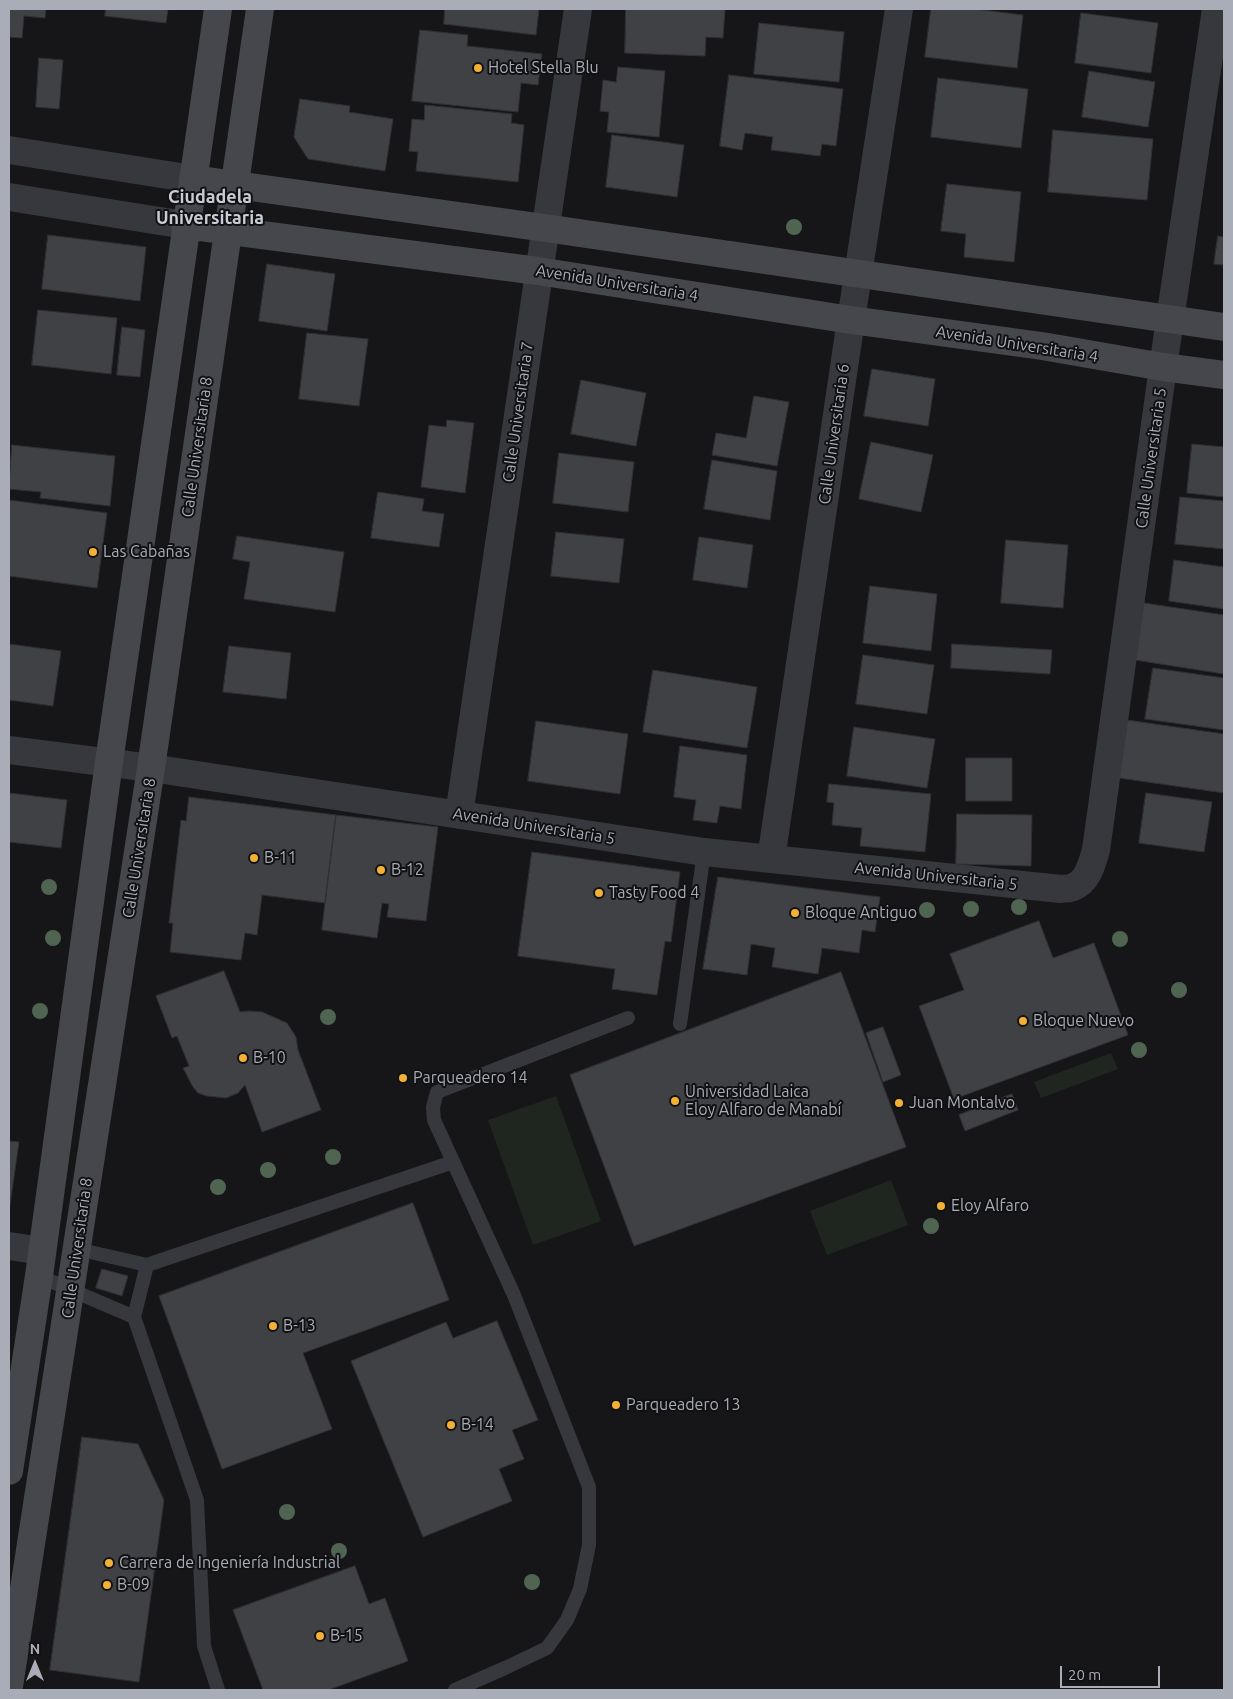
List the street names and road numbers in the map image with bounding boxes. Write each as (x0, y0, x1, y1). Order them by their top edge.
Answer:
street label: Avenida Universitaria 4 (535, 261, 699, 305)
street label: Avenida Universitaria 4 (935, 322, 1099, 366)
street label: Calle Universitaria 7 (499, 341, 537, 483)
street label: Calle Universitaria 6 (815, 363, 853, 505)
street label: Calle Universitaria 8 (178, 376, 216, 518)
street label: Calle Universitaria 5 (1132, 387, 1170, 529)
street label: Calle Universitaria 8 (118, 777, 160, 919)
street label: Avenida Universitaria 5 (452, 804, 616, 848)
street label: Avenida Universitaria 5 (854, 858, 1018, 894)
street label: Calle Universitaria 8 (58, 1177, 96, 1319)

